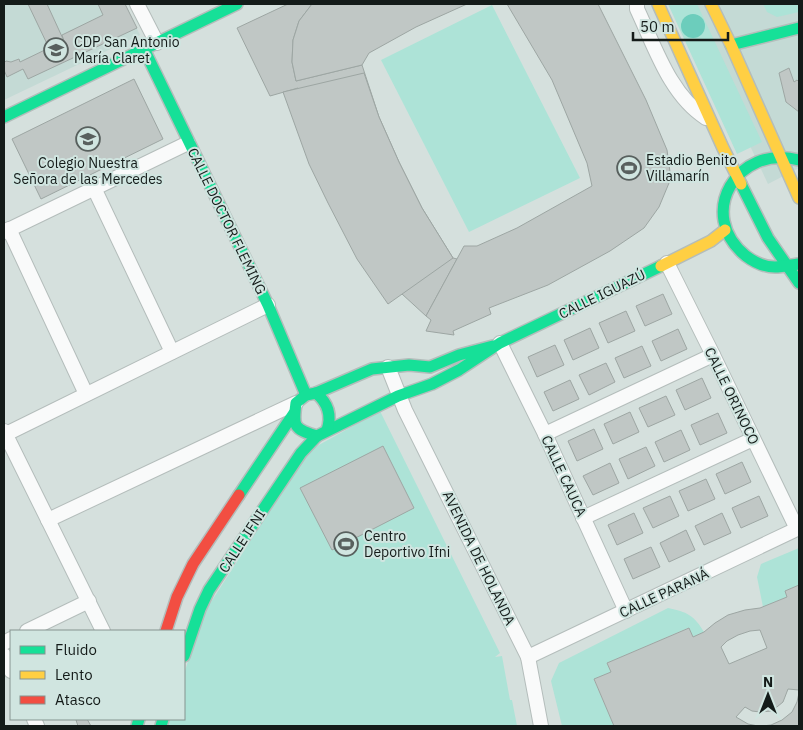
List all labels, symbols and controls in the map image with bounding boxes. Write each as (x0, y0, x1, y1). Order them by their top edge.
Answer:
scale bar (633, 10, 728, 42)
text: 50 m (640, 17, 675, 36)
place label: CDP San Antonio María Claret (74, 33, 180, 67)
school or university icon: CDP San Antonio María Claret (43, 37, 69, 63)
school or university icon: Colegio Nuestra Señora de las Mercedes (75, 126, 101, 152)
street label: CALLE DOCTOR FLEMING (184, 145, 270, 297)
place label: Estadio Benito Villamarín (646, 151, 737, 185)
place label: Colegio Nuestra Señora de las Mercedes (13, 154, 163, 188)
sports icon: Estadio Benito Villamarín (616, 155, 642, 181)
street label: CALLE IGUAZÚ (555, 264, 648, 323)
street label: CALLE ORINOCO (701, 344, 763, 448)
street label: CALLE CAUCA (537, 432, 591, 520)
street label: AVENIDA DE HOLANDA (439, 488, 519, 628)
street label: CALLE IFNI (215, 506, 269, 576)
place label: Centro Deportivo Ifni (364, 527, 450, 561)
sports icon: Centro Deportivo Ifni (333, 531, 359, 557)
street label: CALLE PARANÁ (616, 563, 712, 622)
legend (10, 630, 185, 720)
text: Fluido (55, 640, 97, 659)
text: Lento (55, 665, 93, 684)
north arrow (743, 670, 793, 720)
text: N (763, 673, 773, 691)
text: Atasco (55, 690, 101, 709)

